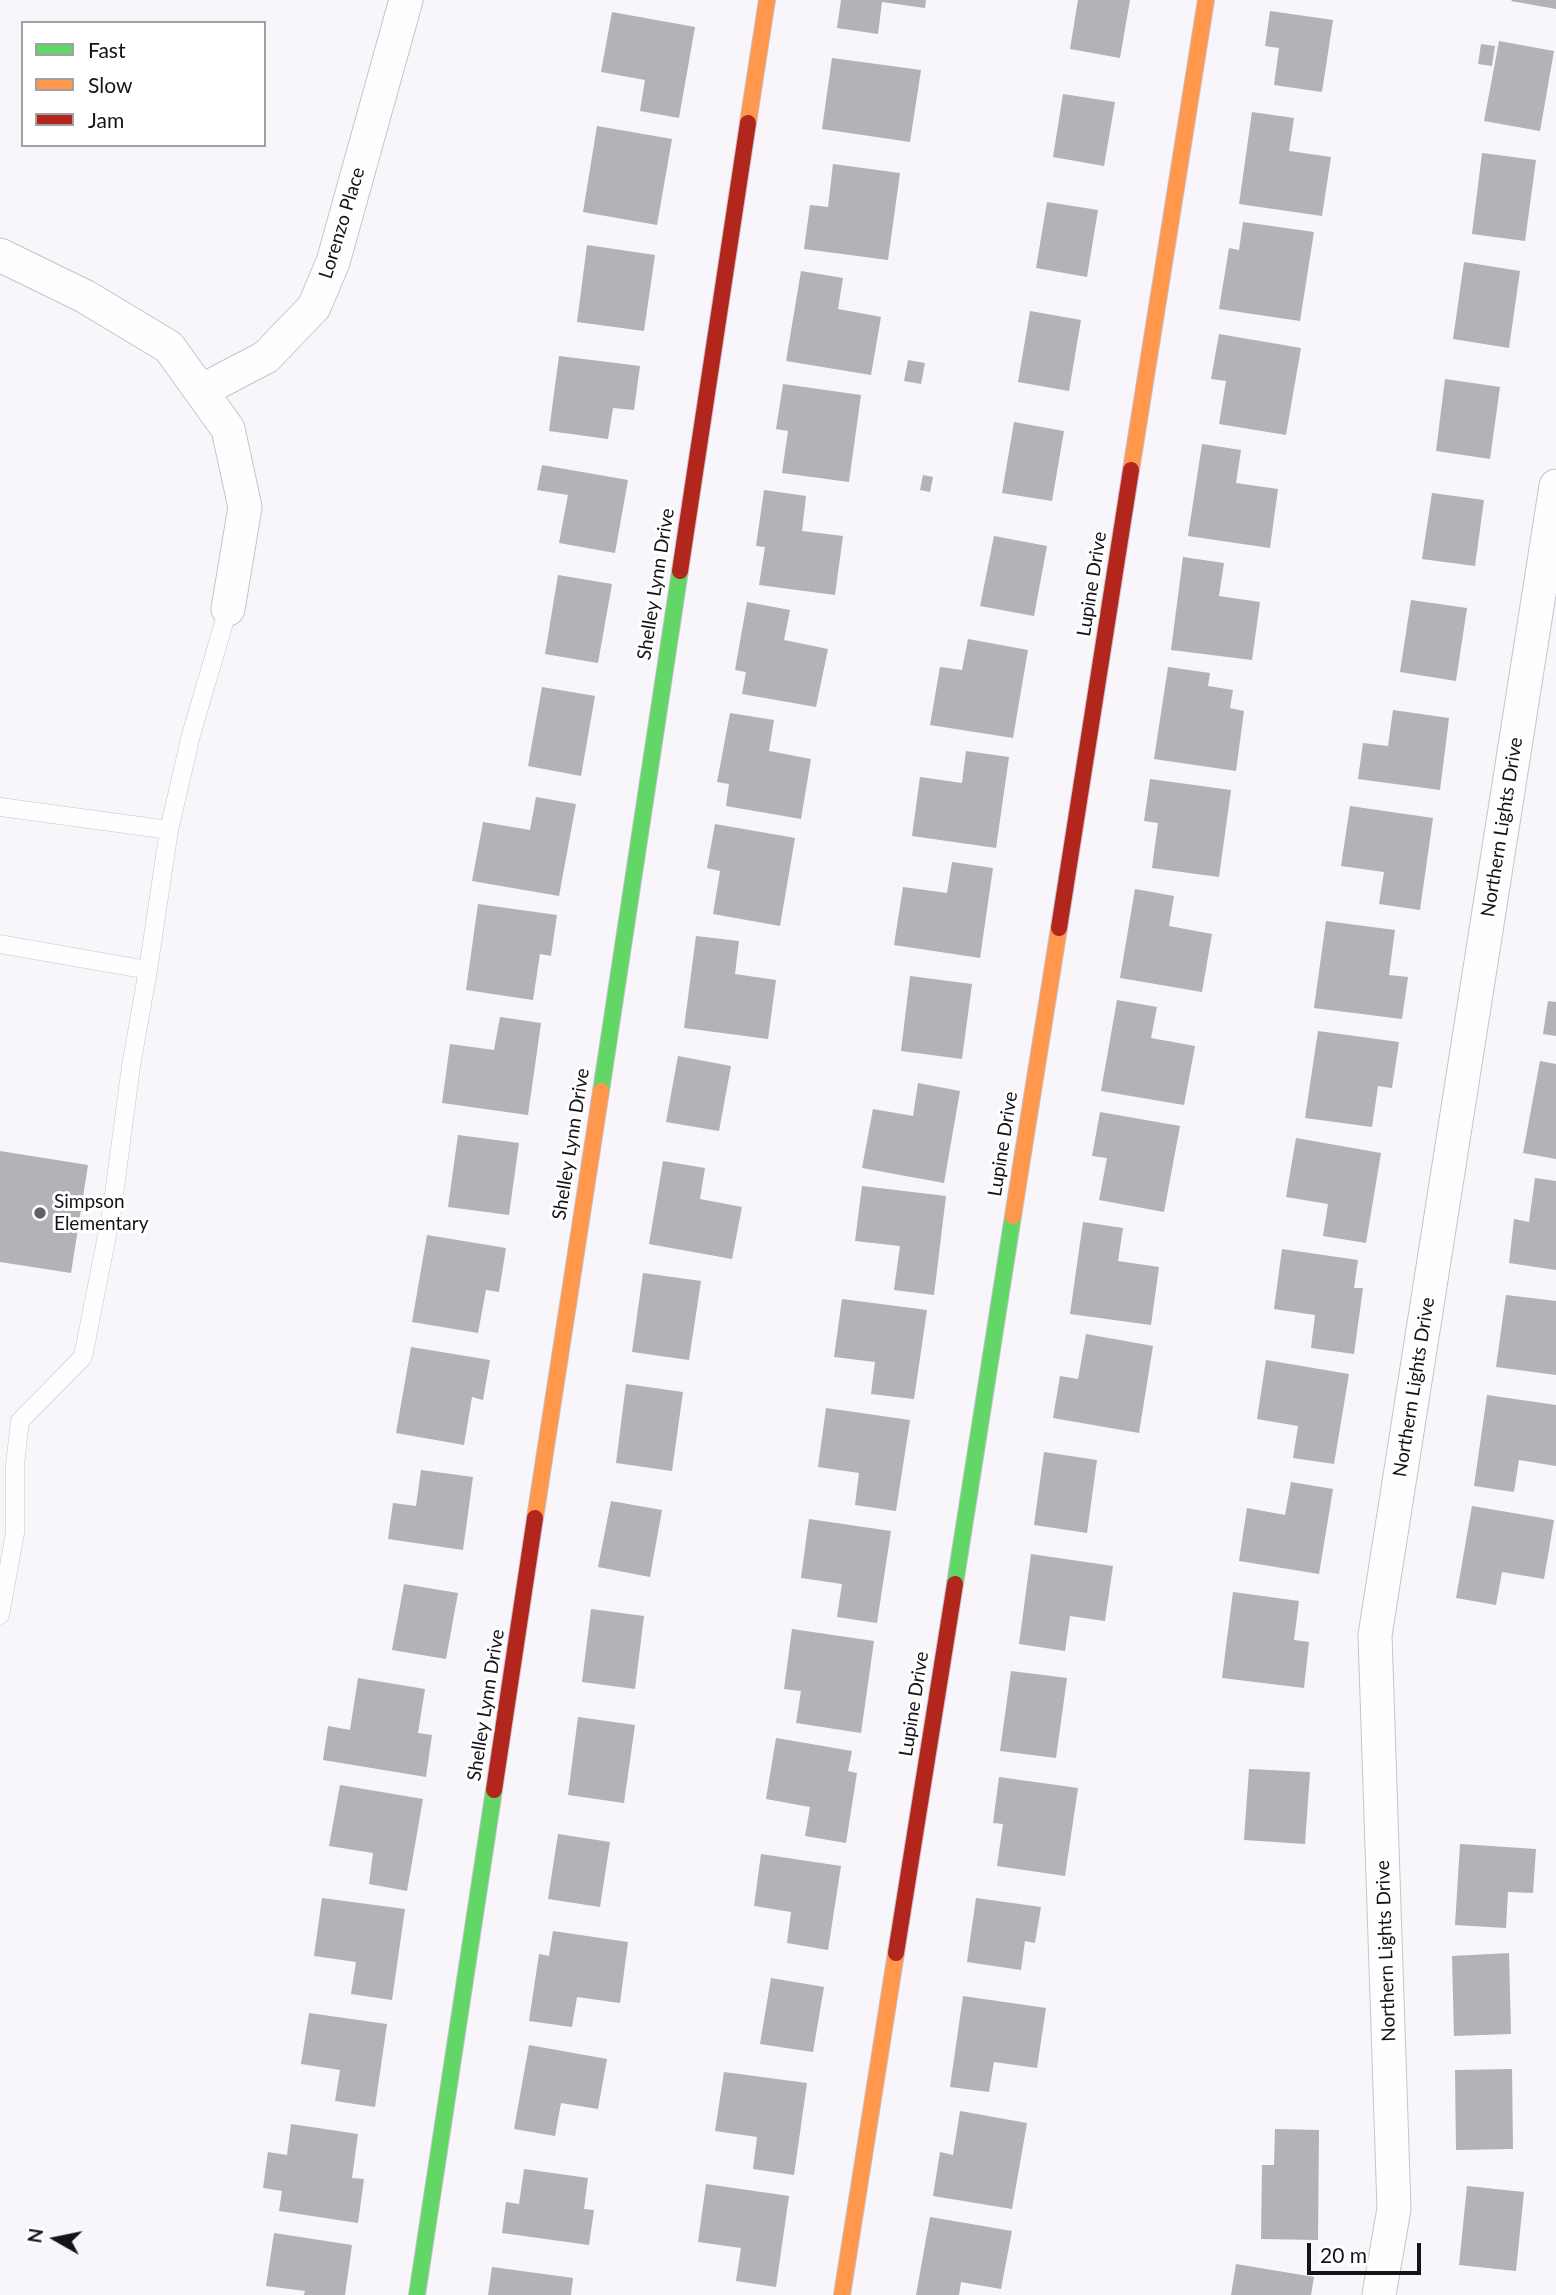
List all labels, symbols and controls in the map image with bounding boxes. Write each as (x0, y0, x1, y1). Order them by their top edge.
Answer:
legend (21, 21, 266, 147)
text: Fast (88, 37, 125, 62)
text: Slow (88, 72, 132, 97)
text: Jam (88, 107, 124, 132)
street label: Lorenzo Place (314, 165, 370, 281)
street label: Shelley Lynn Drive (633, 506, 679, 662)
street label: Lupine Drive (1072, 530, 1112, 638)
street label: Northern Lights Drive (1477, 736, 1527, 918)
street label: Shelley Lynn Drive (548, 1066, 594, 1222)
street label: Lupine Drive (983, 1090, 1023, 1198)
place label: Simpson Elementary (54, 1191, 148, 1235)
marker: Simpson Elementary (32, 1205, 48, 1221)
street label: Northern Lights Drive (1389, 1296, 1439, 1478)
street label: Shelley Lynn Drive (463, 1627, 509, 1783)
street label: Lupine Drive (894, 1650, 934, 1758)
street label: Northern Lights Drive (1371, 1860, 1401, 2042)
north arrow (21, 2204, 91, 2274)
text: N (22, 2227, 47, 2245)
scale bar (1311, 2228, 1425, 2272)
text: 20 m (1320, 2242, 1367, 2267)

